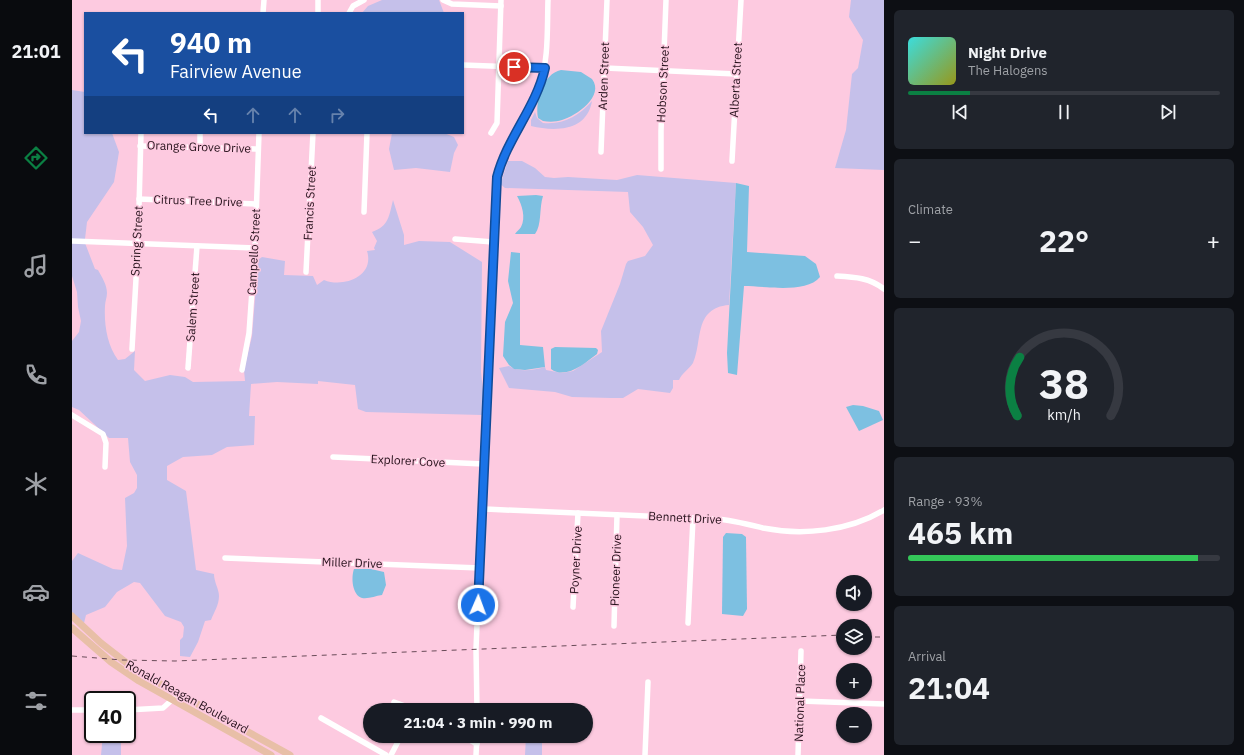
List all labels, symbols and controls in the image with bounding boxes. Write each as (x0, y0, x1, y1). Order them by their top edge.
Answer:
text: 940 m (170, 24, 252, 61)
icon: left (104, 28, 156, 80)
text: 21:01 (11, 40, 61, 63)
street label: Arden Street (595, 42, 612, 110)
street label: Alberta Street (726, 42, 745, 118)
text: Night Drive (968, 43, 1047, 62)
street label: Hobson Street (653, 45, 672, 123)
pin (497, 50, 531, 84)
icon: arrive (503, 56, 525, 78)
text: Fairview Avenue (170, 60, 302, 83)
text: The Halogens (968, 62, 1048, 79)
icon: previous (949, 101, 971, 123)
icon: pause (1053, 101, 1075, 123)
icon: next (1157, 101, 1179, 123)
icon: left (200, 104, 222, 126)
icon: ahead (242, 104, 264, 126)
icon: ahead (284, 104, 306, 126)
icon: right (326, 104, 348, 126)
street label: Orange Grove Drive (147, 137, 252, 156)
icon: directions (22, 144, 50, 172)
street label: Francis Street (300, 165, 319, 241)
street label: Citrus Tree Drive (153, 191, 243, 210)
text: Climate (908, 201, 953, 218)
street label: Spring Street (127, 206, 146, 276)
street label: Campello Street (244, 208, 263, 296)
text: 22° (1039, 221, 1089, 260)
text: − (908, 226, 921, 255)
text: + (1207, 226, 1220, 255)
icon: music (22, 252, 50, 280)
street label: Salem Street (183, 272, 202, 342)
text: 38 (1039, 355, 1089, 409)
icon: phone (22, 361, 50, 389)
text: km/h (1047, 404, 1081, 423)
street label: Explorer Cove (370, 451, 446, 470)
icon: climate (22, 470, 50, 498)
text: Range · 93% (908, 493, 982, 510)
street label: Bennett Drive (648, 508, 723, 527)
text: 465 km (908, 513, 1013, 552)
street label: Poyner Drive (566, 525, 585, 594)
street label: Pioneer Drive (607, 533, 624, 606)
street label: Miller Drive (321, 554, 383, 571)
map controls (836, 575, 872, 743)
button: sound (836, 575, 872, 611)
icon: car (22, 578, 50, 606)
position arrow (457, 584, 499, 626)
button: layers (836, 619, 872, 655)
text: Arrival (908, 648, 946, 665)
street label: Ronald Reagan Boulevard (123, 657, 251, 737)
button: + (836, 663, 872, 699)
street label: National Place (791, 664, 808, 742)
text: 21:04 (908, 668, 990, 707)
icon: filters (22, 687, 50, 715)
speed limit sign: 40 (84, 691, 136, 743)
button: − (836, 707, 872, 743)
text: 21:04 · 3 min · 990 m (404, 713, 552, 732)

